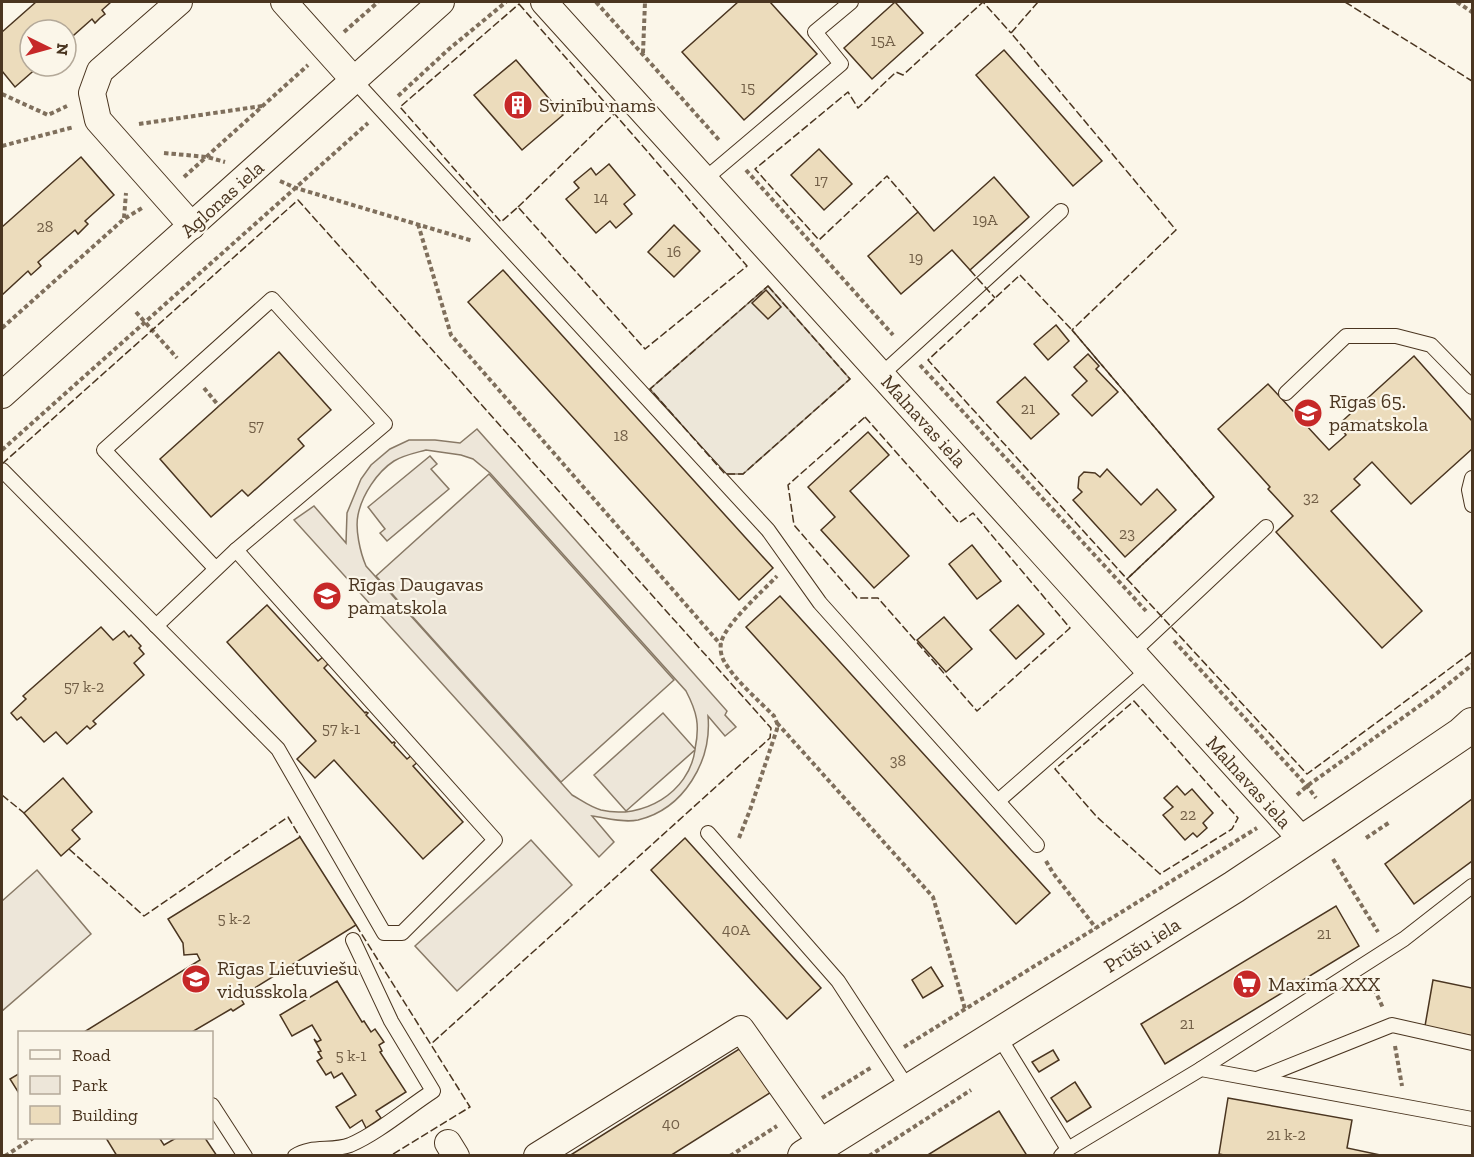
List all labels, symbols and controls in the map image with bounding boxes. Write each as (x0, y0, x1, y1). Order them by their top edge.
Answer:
north arrow (18, 18, 78, 78)
house number: 15A (871, 31, 896, 50)
text: N (52, 42, 72, 56)
house number: 15 (741, 78, 755, 97)
building icon: Svinību nams (502, 89, 534, 121)
place label: Svinību nams (539, 93, 656, 117)
street label: Aglonas iela (175, 155, 269, 243)
house number: 17 (814, 171, 828, 190)
house number: 14 (594, 188, 609, 207)
house number: 19A (972, 210, 998, 229)
house number: 28 (37, 217, 53, 236)
house number: 16 (667, 242, 681, 261)
house number: 19 (909, 248, 923, 267)
street label: Malnavas iela (876, 370, 972, 472)
place label: Rīgas 65. pamatskola (1329, 389, 1428, 436)
school or university icon: Rīgas 65. pamatskola (1292, 397, 1324, 429)
house number: 21 (1021, 399, 1035, 418)
house number: 57 (248, 416, 264, 435)
house number: 18 (614, 426, 628, 445)
house number: 32 (1303, 488, 1319, 507)
house number: 23 (1119, 524, 1135, 543)
place label: Rīgas Daugavas pamatskola (348, 572, 484, 619)
school or university icon: Rīgas Daugavas pamatskola (311, 580, 343, 612)
house number: 57 k-2 (64, 677, 104, 696)
house number: 57 k-1 (322, 719, 360, 738)
street label: Malnavas iela (1201, 731, 1297, 833)
house number: 38 (890, 751, 906, 770)
house number: 22 (1180, 805, 1196, 824)
house number: 5 k-2 (217, 909, 251, 928)
street label: Prūšu iela (1099, 912, 1185, 978)
house number: 40A (722, 920, 751, 939)
house number: 21 (1317, 924, 1331, 943)
place label: Rīgas Lietuviešu vidusskola (217, 956, 358, 1003)
school or university icon: Rīgas Lietuviešu vidusskola (180, 963, 212, 995)
supermarket icon: Maxima XXX (1231, 968, 1263, 1000)
place label: Maxima XXX (1268, 972, 1380, 996)
house number: 21 (1180, 1014, 1194, 1033)
legend (18, 1031, 213, 1139)
text: Road (72, 1044, 111, 1066)
house number: 5 k-1 (336, 1046, 366, 1065)
text: Park (72, 1074, 108, 1096)
text: Building (72, 1104, 138, 1126)
house number: 40 (662, 1114, 680, 1133)
house number: 21 k-2 (1266, 1125, 1306, 1144)

